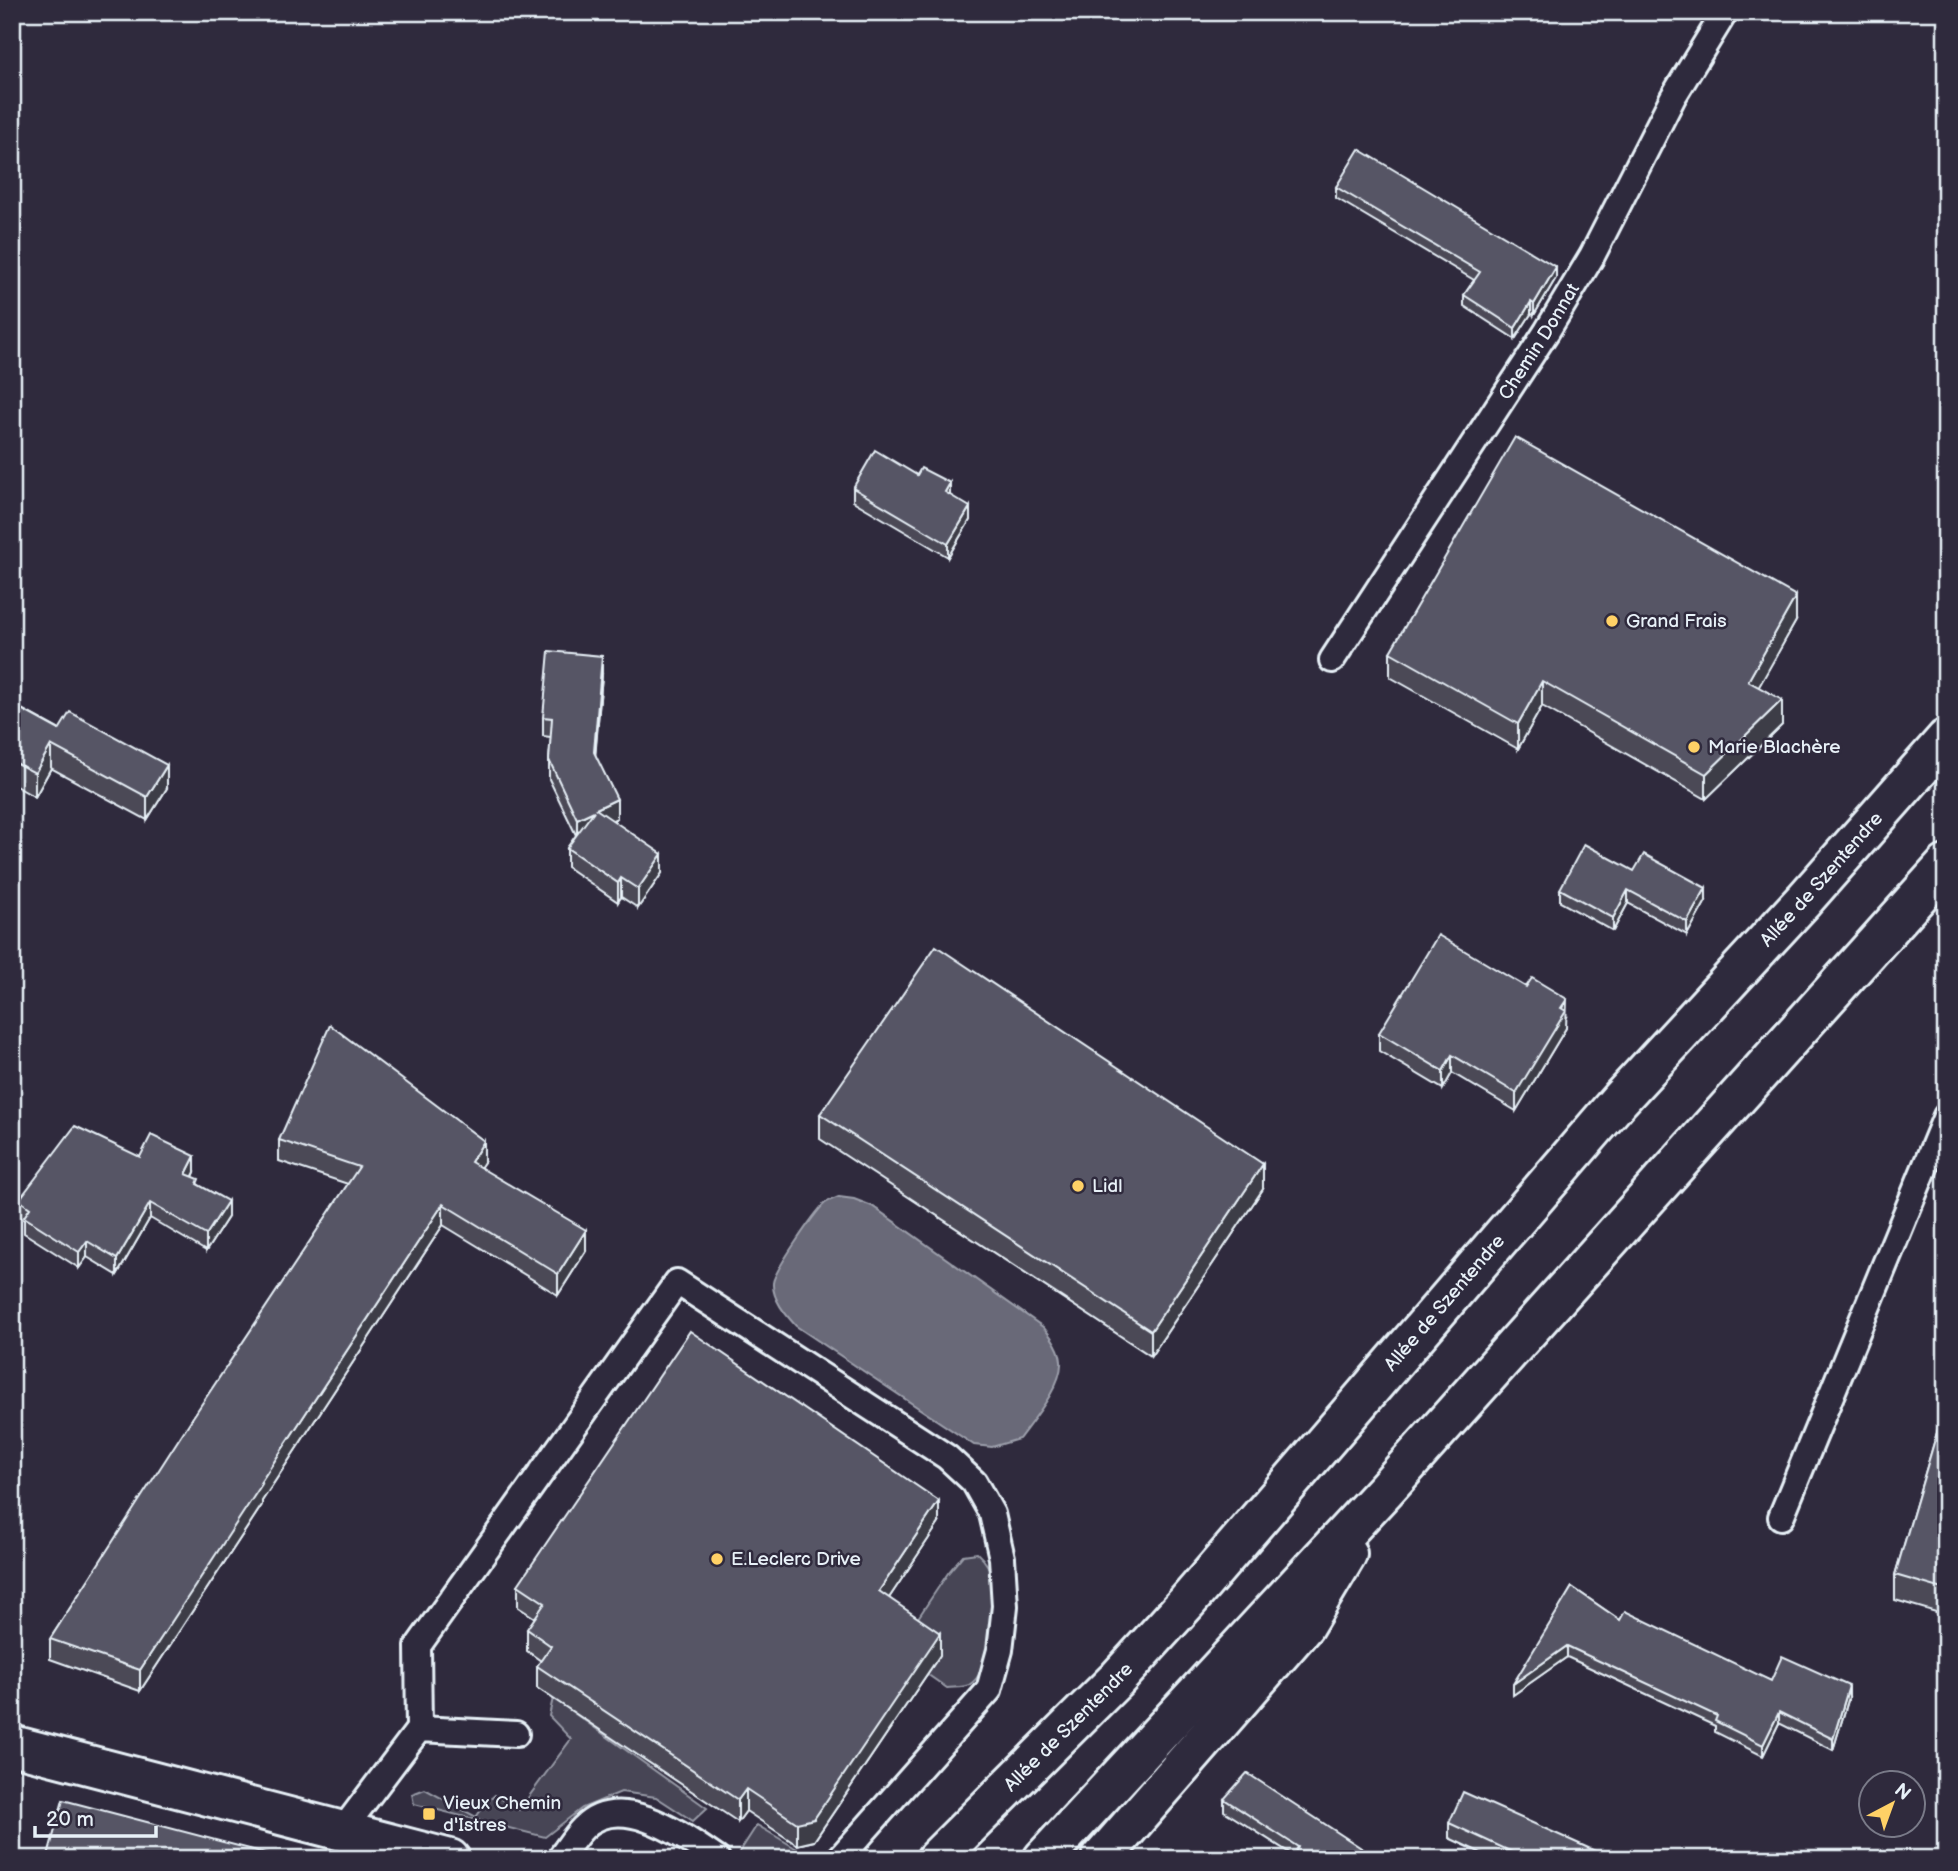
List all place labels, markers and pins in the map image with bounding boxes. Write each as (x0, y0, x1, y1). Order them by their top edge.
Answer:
place label: Grand Frais (1626, 610, 1727, 633)
marker: Grand Frais (1604, 613, 1620, 629)
place label: Marie Blachère (1708, 736, 1841, 759)
marker: Marie Blachère (1686, 739, 1702, 755)
place label: Lidl (1092, 1175, 1123, 1198)
marker: Lidl (1070, 1178, 1086, 1194)
place label: E.Leclerc Drive (731, 1548, 861, 1571)
marker: E.Leclerc Drive (709, 1551, 725, 1567)
place label: Vieux Chemin d'Istres (443, 1792, 561, 1837)
marker: Vieux Chemin d'Istres (421, 1806, 437, 1822)

